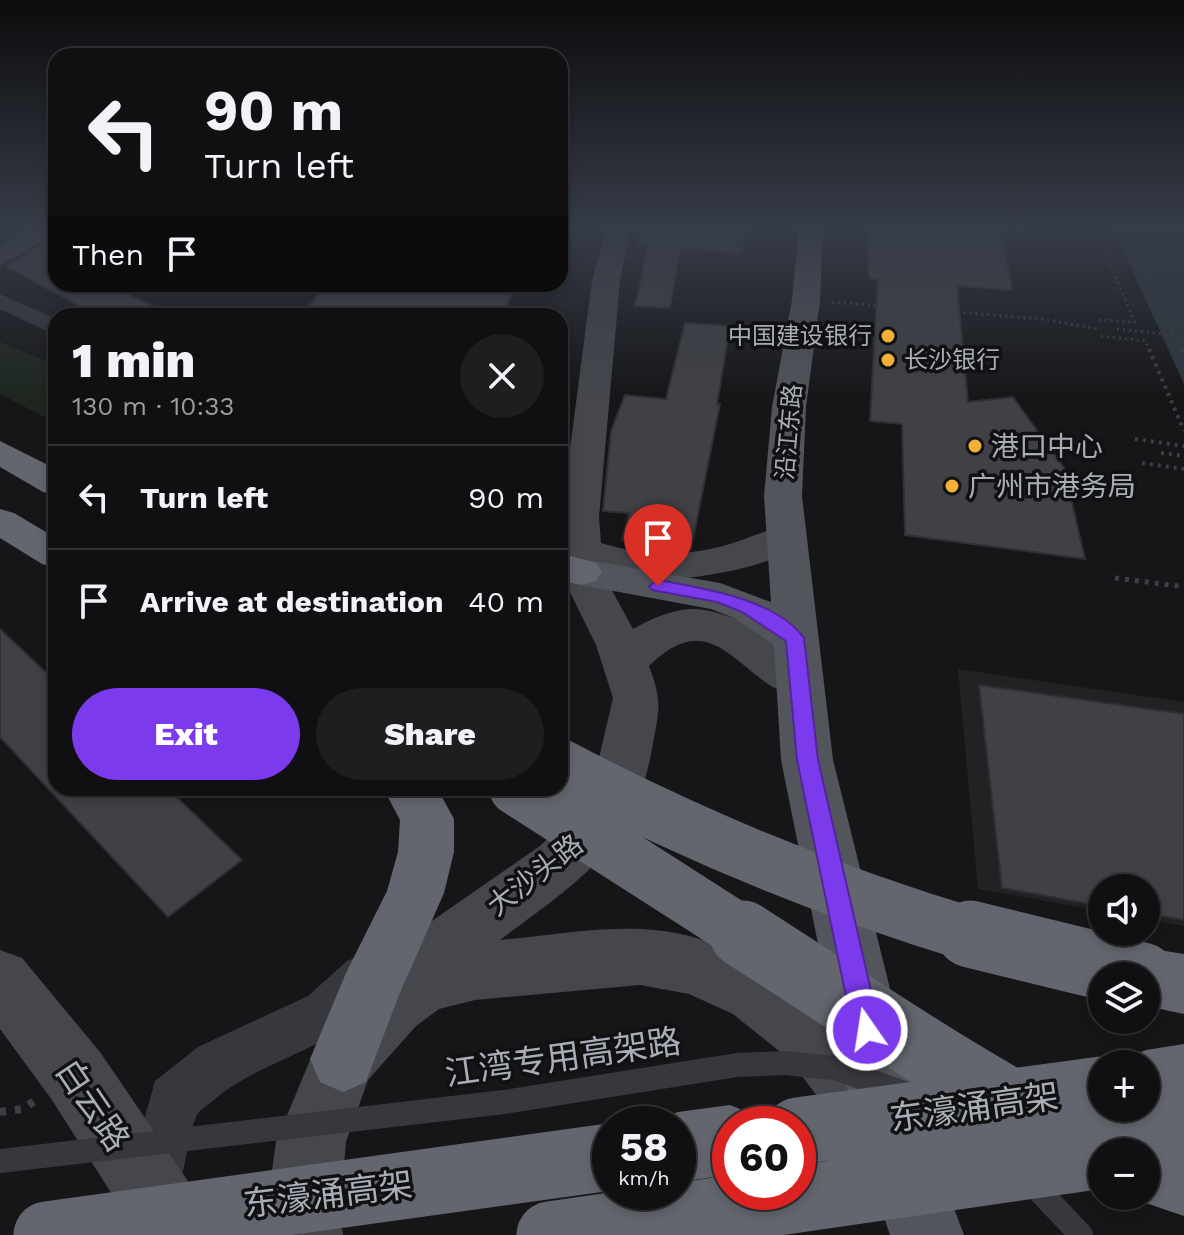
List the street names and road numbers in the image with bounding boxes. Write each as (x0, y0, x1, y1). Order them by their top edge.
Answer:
street label: 沿江东路 (771, 383, 807, 481)
street label: 大沙头路 (481, 828, 589, 922)
street label: 江湾专用高架路 (442, 1021, 684, 1093)
street label: 白云路 (48, 1052, 138, 1158)
street label: 东濠涌高架 (887, 1075, 1061, 1139)
street label: 东濠涌高架 (241, 1164, 415, 1224)

